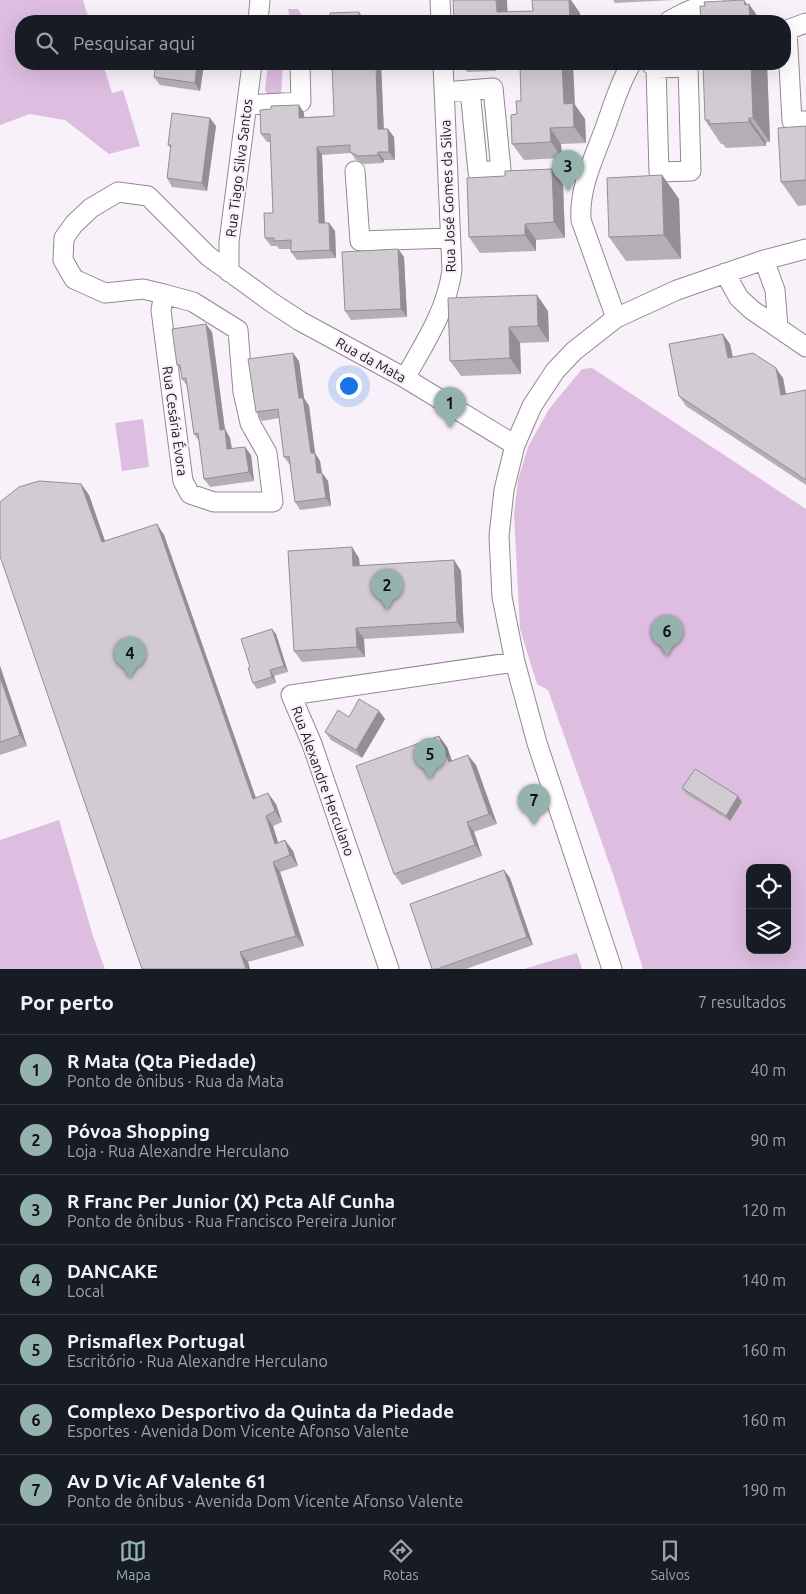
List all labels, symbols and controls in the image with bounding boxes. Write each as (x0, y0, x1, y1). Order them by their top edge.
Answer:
search box (15, 15, 791, 70)
icon: search (33, 29, 61, 57)
text: Pesquisar aqui (73, 32, 195, 54)
street label: Rua Tiago Silva Santos (223, 98, 255, 238)
street label: Rua José Gomes da Silva (437, 119, 459, 273)
pin: 3 (552, 150, 584, 191)
street label: Rua da Mata (333, 334, 409, 386)
street label: Rua Cesária Évora (159, 365, 192, 477)
your location (336, 373, 362, 399)
pin: 1 (434, 387, 466, 428)
pin: 2 (371, 569, 403, 610)
pin: 6 (651, 615, 683, 656)
pin: 4 (114, 637, 146, 678)
street label: Rua Alexandre Herculano (288, 704, 358, 858)
pin: 5 (414, 738, 446, 779)
pin: 7 (518, 784, 550, 825)
map controls (746, 864, 791, 954)
button: locate (746, 864, 791, 909)
button: layers (746, 909, 791, 954)
text: Por perto (20, 990, 114, 1014)
text: 7 resultados (698, 993, 786, 1011)
text: R Mata (Qta Piedade) (67, 1050, 257, 1072)
text: 1 (31, 1061, 41, 1079)
text: 40 m (750, 1061, 786, 1079)
text: Ponto de ônibus · Rua da Mata (67, 1072, 284, 1090)
text: Póvoa Shopping (67, 1120, 210, 1142)
text: 2 (31, 1131, 41, 1149)
text: 90 m (750, 1131, 786, 1149)
text: Loja · Rua Alexandre Herculano (67, 1142, 289, 1160)
text: R Franc Per Junior (X) Pcta Alf Cunha (67, 1190, 395, 1212)
text: 3 (31, 1201, 41, 1219)
text: 120 m (741, 1201, 786, 1219)
text: Ponto de ônibus · Rua Francisco Pereira Junior (67, 1212, 397, 1230)
text: DANCAKE (67, 1260, 158, 1282)
text: 4 (31, 1271, 41, 1289)
text: 140 m (741, 1271, 786, 1289)
text: Local (67, 1282, 104, 1300)
text: Prismaflex Portugal (67, 1330, 245, 1352)
text: 5 (31, 1341, 41, 1359)
text: 160 m (741, 1341, 786, 1359)
text: Escritório · Rua Alexandre Herculano (67, 1352, 328, 1370)
text: Complexo Desportivo da Quinta da Piedade (67, 1400, 454, 1422)
text: 6 (31, 1411, 41, 1429)
text: 160 m (741, 1411, 786, 1429)
text: Esportes · Avenida Dom Vicente Afonso Valente (67, 1422, 409, 1440)
text: Av D Vic Af Valente 61 (67, 1470, 267, 1492)
text: 7 (31, 1481, 41, 1499)
text: 190 m (741, 1481, 786, 1499)
text: Ponto de ônibus · Avenida Dom Vicente Afonso Valente (67, 1492, 463, 1510)
tab: Mapa (116, 1537, 151, 1583)
tab: Rotas (383, 1537, 419, 1583)
tab: Salvos (651, 1537, 690, 1583)

